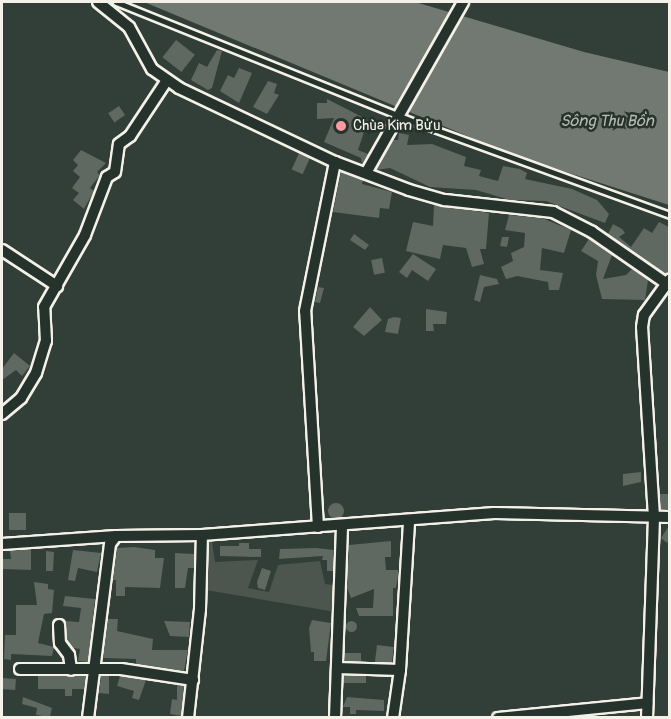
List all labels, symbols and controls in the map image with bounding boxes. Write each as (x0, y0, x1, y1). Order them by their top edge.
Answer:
water label: Sông Thu Bồn (560, 111, 654, 131)
place label: Chùa Kim Bửu (353, 117, 441, 135)
marker: Chùa Kim Bửu (334, 119, 348, 133)

